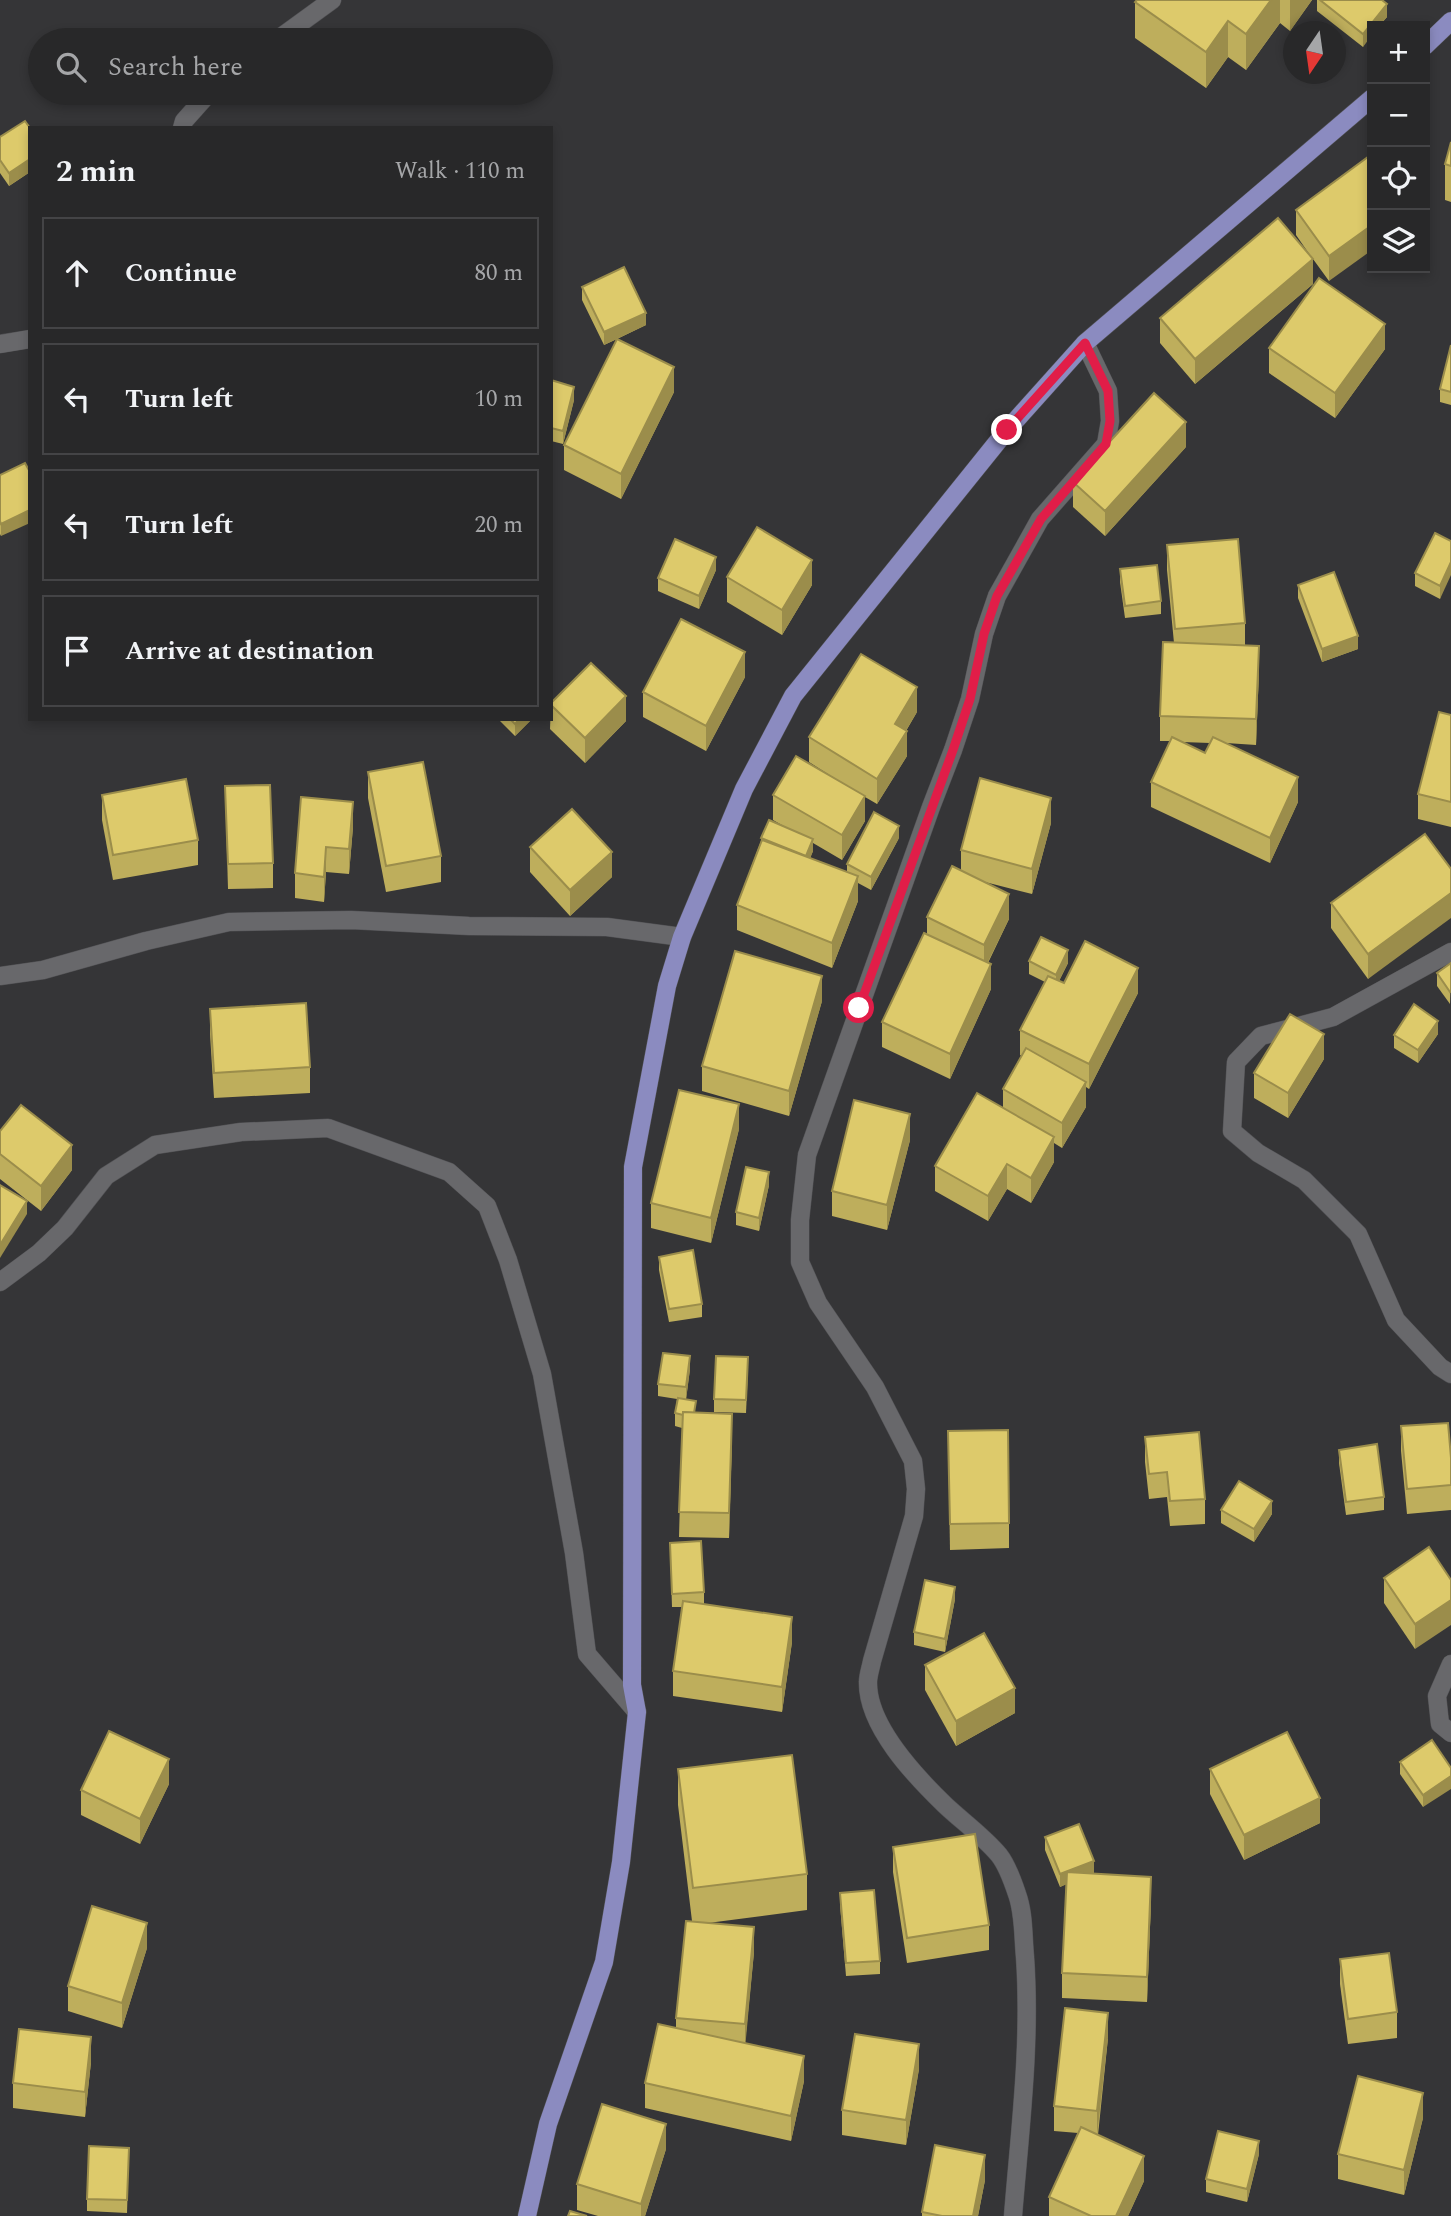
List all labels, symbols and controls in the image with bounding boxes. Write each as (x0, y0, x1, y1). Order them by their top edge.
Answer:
north arrow (1283, 21, 1346, 84)
map controls (1367, 21, 1430, 273)
button: + (1367, 21, 1430, 84)
search box (28, 28, 553, 105)
text: Search here (108, 47, 243, 87)
icon: search (52, 48, 90, 86)
button: − (1367, 84, 1430, 147)
button: locate (1367, 147, 1430, 210)
text: 2 min (56, 149, 136, 195)
text: Walk · 110 m (395, 154, 525, 189)
button: layers (1367, 210, 1430, 273)
text: Continue (125, 253, 237, 293)
icon: ahead (58, 254, 96, 292)
text: 80 m (474, 256, 523, 291)
text: Turn left (125, 379, 233, 419)
icon: left (58, 380, 96, 418)
text: 10 m (474, 382, 523, 417)
route end (991, 414, 1022, 445)
text: Turn left (125, 505, 233, 545)
icon: left (58, 506, 96, 544)
text: 20 m (474, 508, 523, 543)
text: Arrive at destination (125, 631, 374, 671)
icon: arrive (58, 632, 96, 670)
route start (843, 992, 874, 1023)

